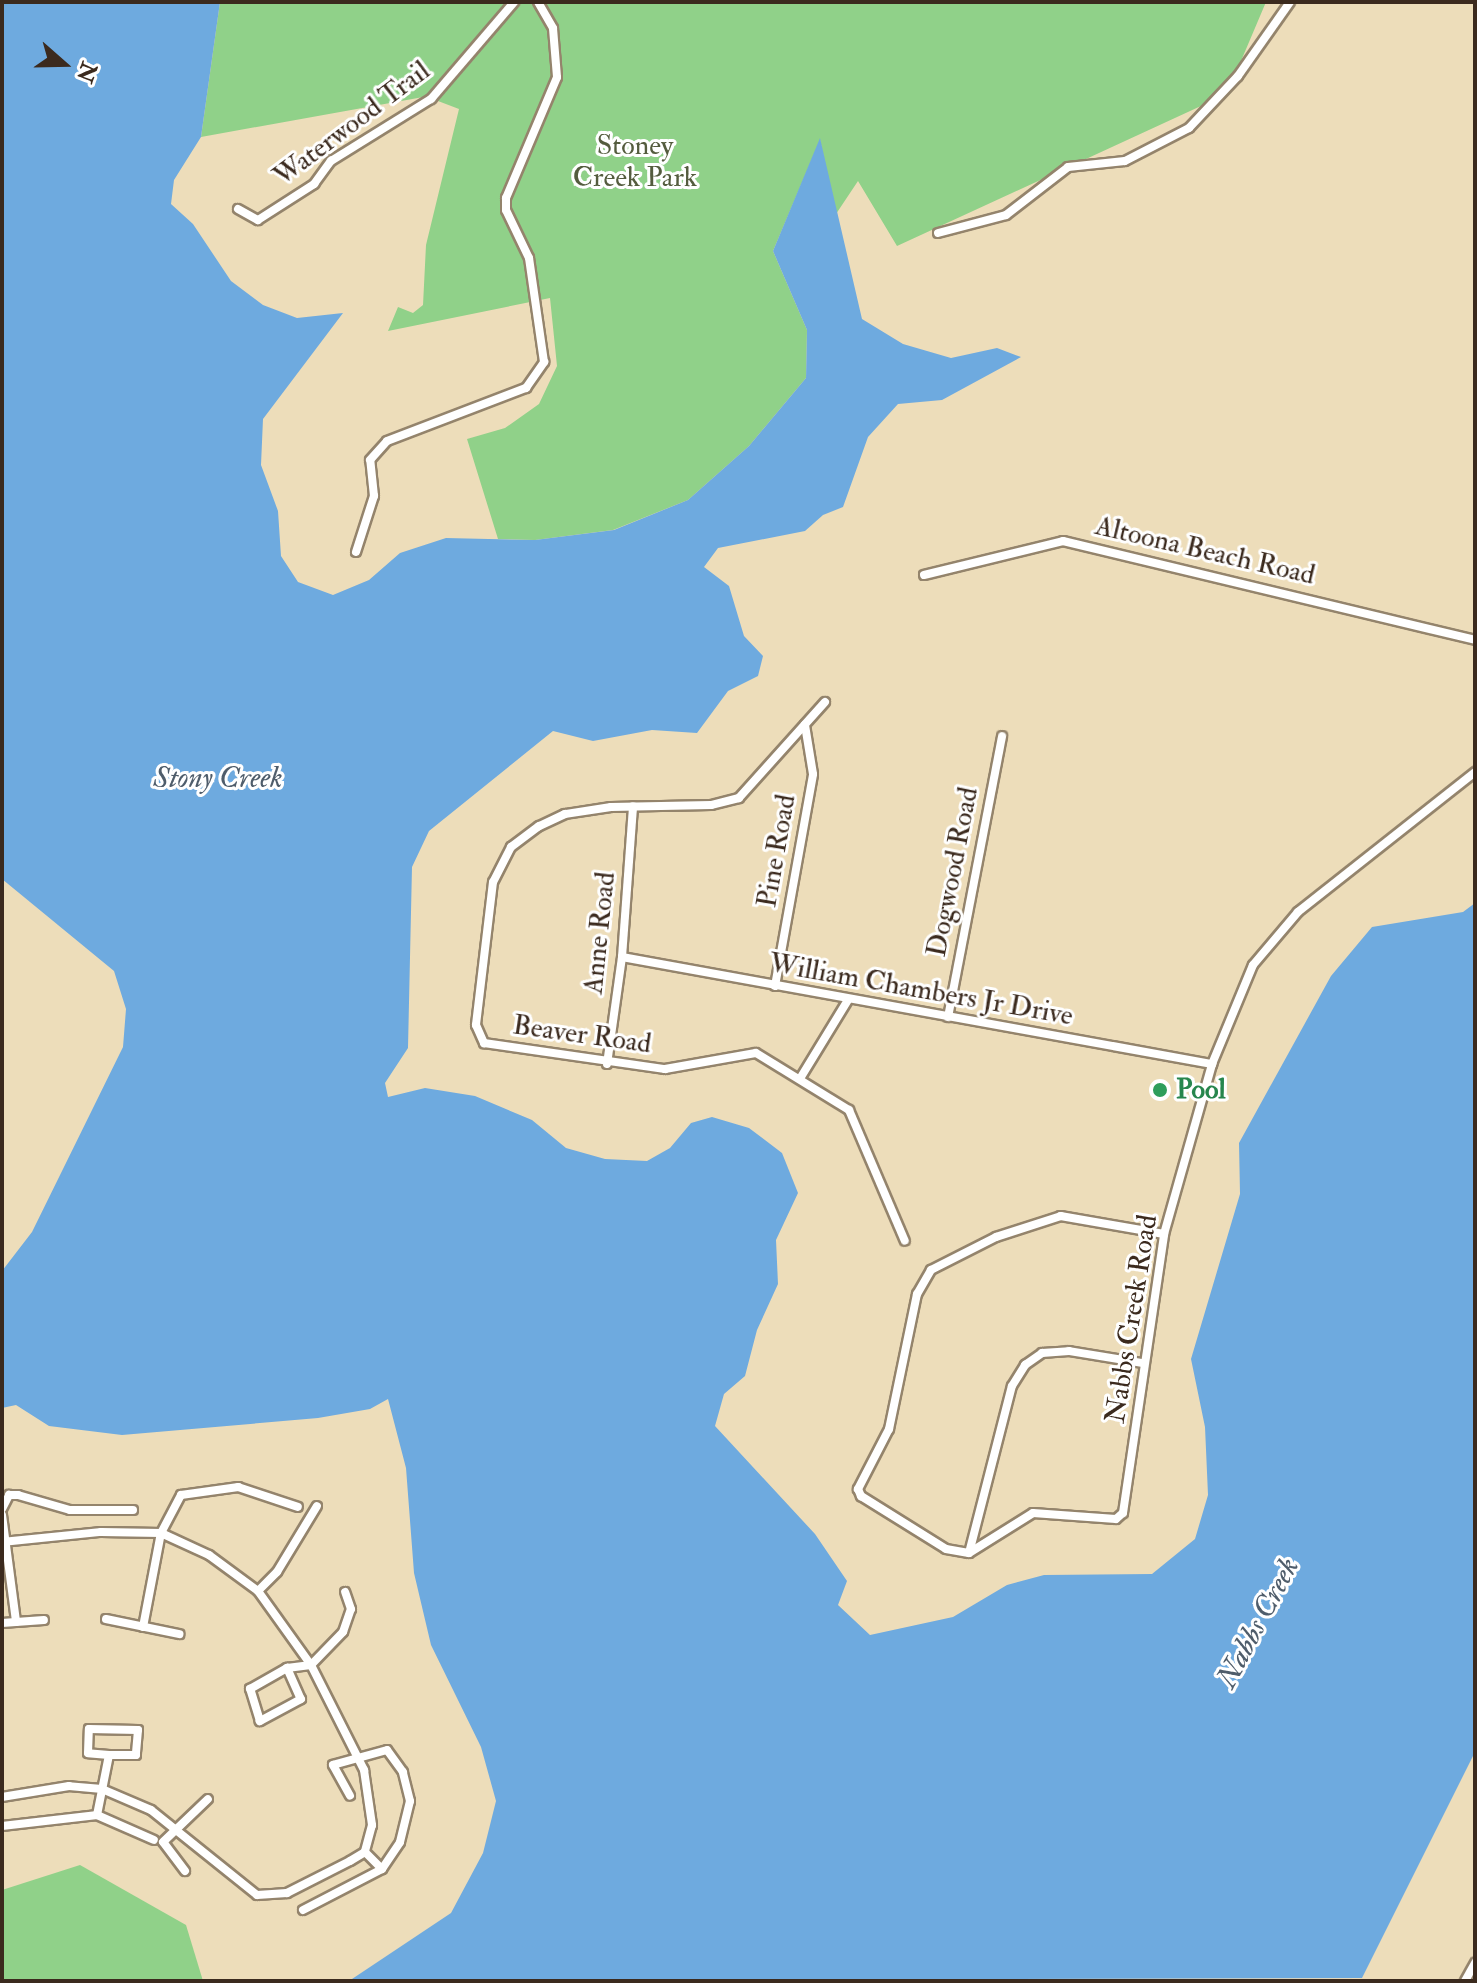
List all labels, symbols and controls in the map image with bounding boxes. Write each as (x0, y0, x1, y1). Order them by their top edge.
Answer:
north arrow (24, 24, 104, 104)
street label: Waterwood Trail (267, 54, 437, 194)
text: N (70, 58, 103, 86)
park label: Stoney Creek Park (573, 129, 697, 195)
street label: Altoona Beach Road (1092, 509, 1318, 593)
water label: Stony Creek (153, 760, 283, 796)
street label: Dogwood Road (920, 784, 986, 960)
street label: Pine Road (751, 792, 803, 910)
street label: Anne Road (577, 870, 623, 996)
street label: William Chambers Jr Drive (767, 947, 1075, 1033)
street label: Beaver Road (511, 1009, 653, 1061)
place label: Pool (1176, 1073, 1226, 1107)
marker: Pool (1151, 1081, 1169, 1099)
street label: Nabbs Creek Road (1099, 1212, 1165, 1426)
water label: Nabbs Creek (1209, 1552, 1307, 1694)

